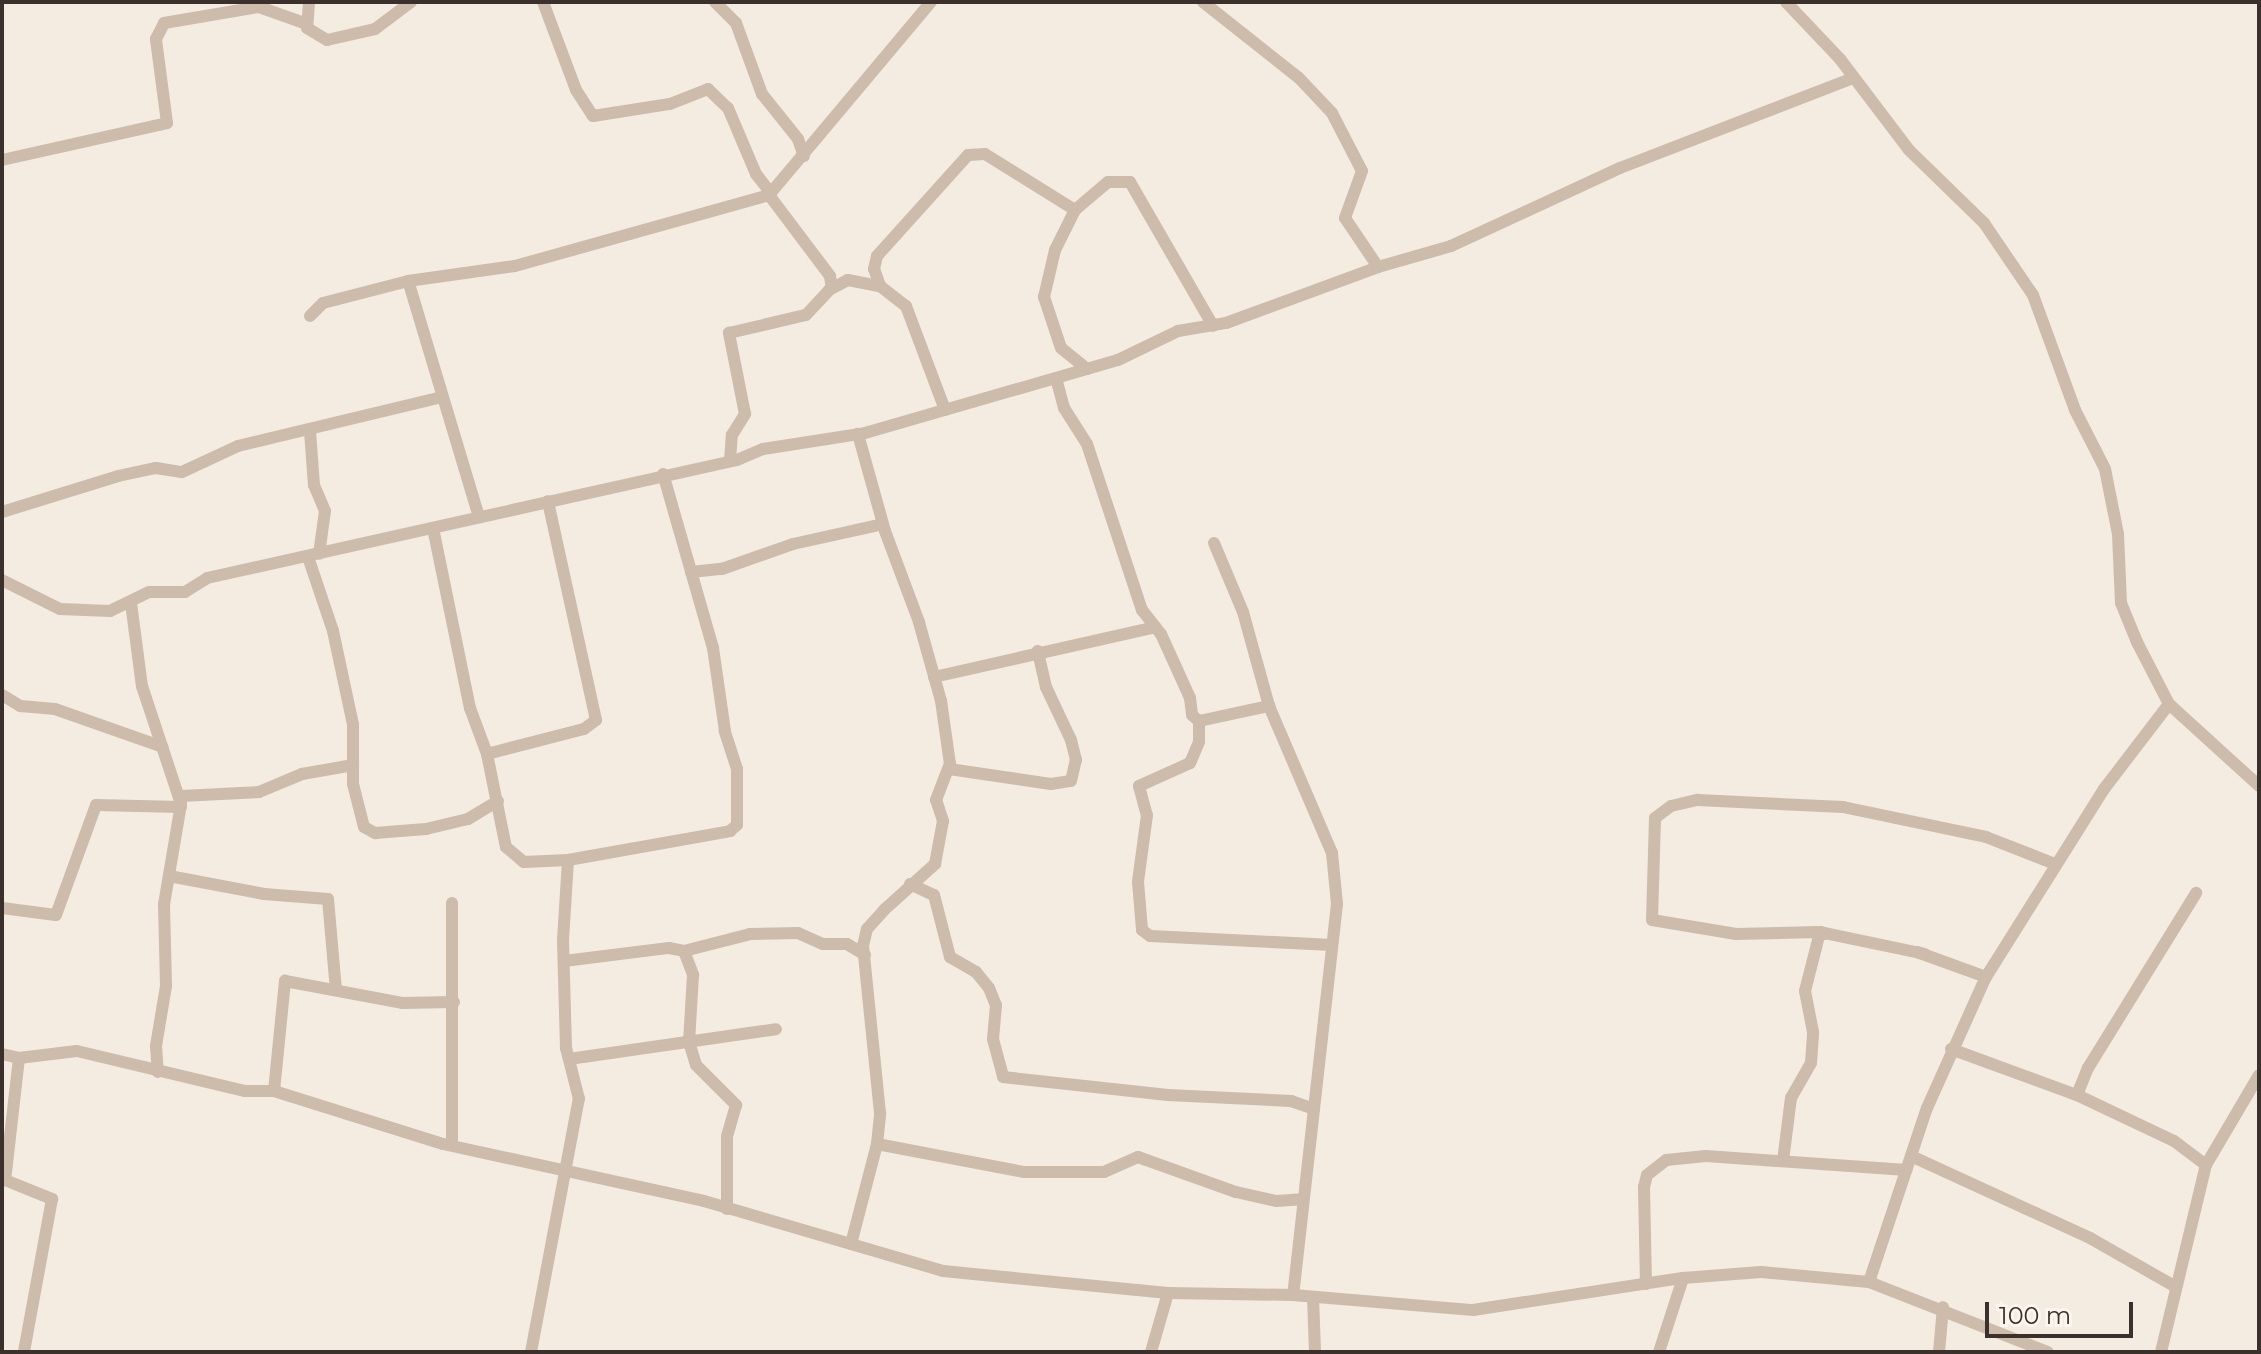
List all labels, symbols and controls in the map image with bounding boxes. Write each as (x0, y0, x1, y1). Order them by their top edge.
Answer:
scale bar (1989, 1286, 2137, 1336)
text: 100 m (1999, 1301, 2071, 1330)

